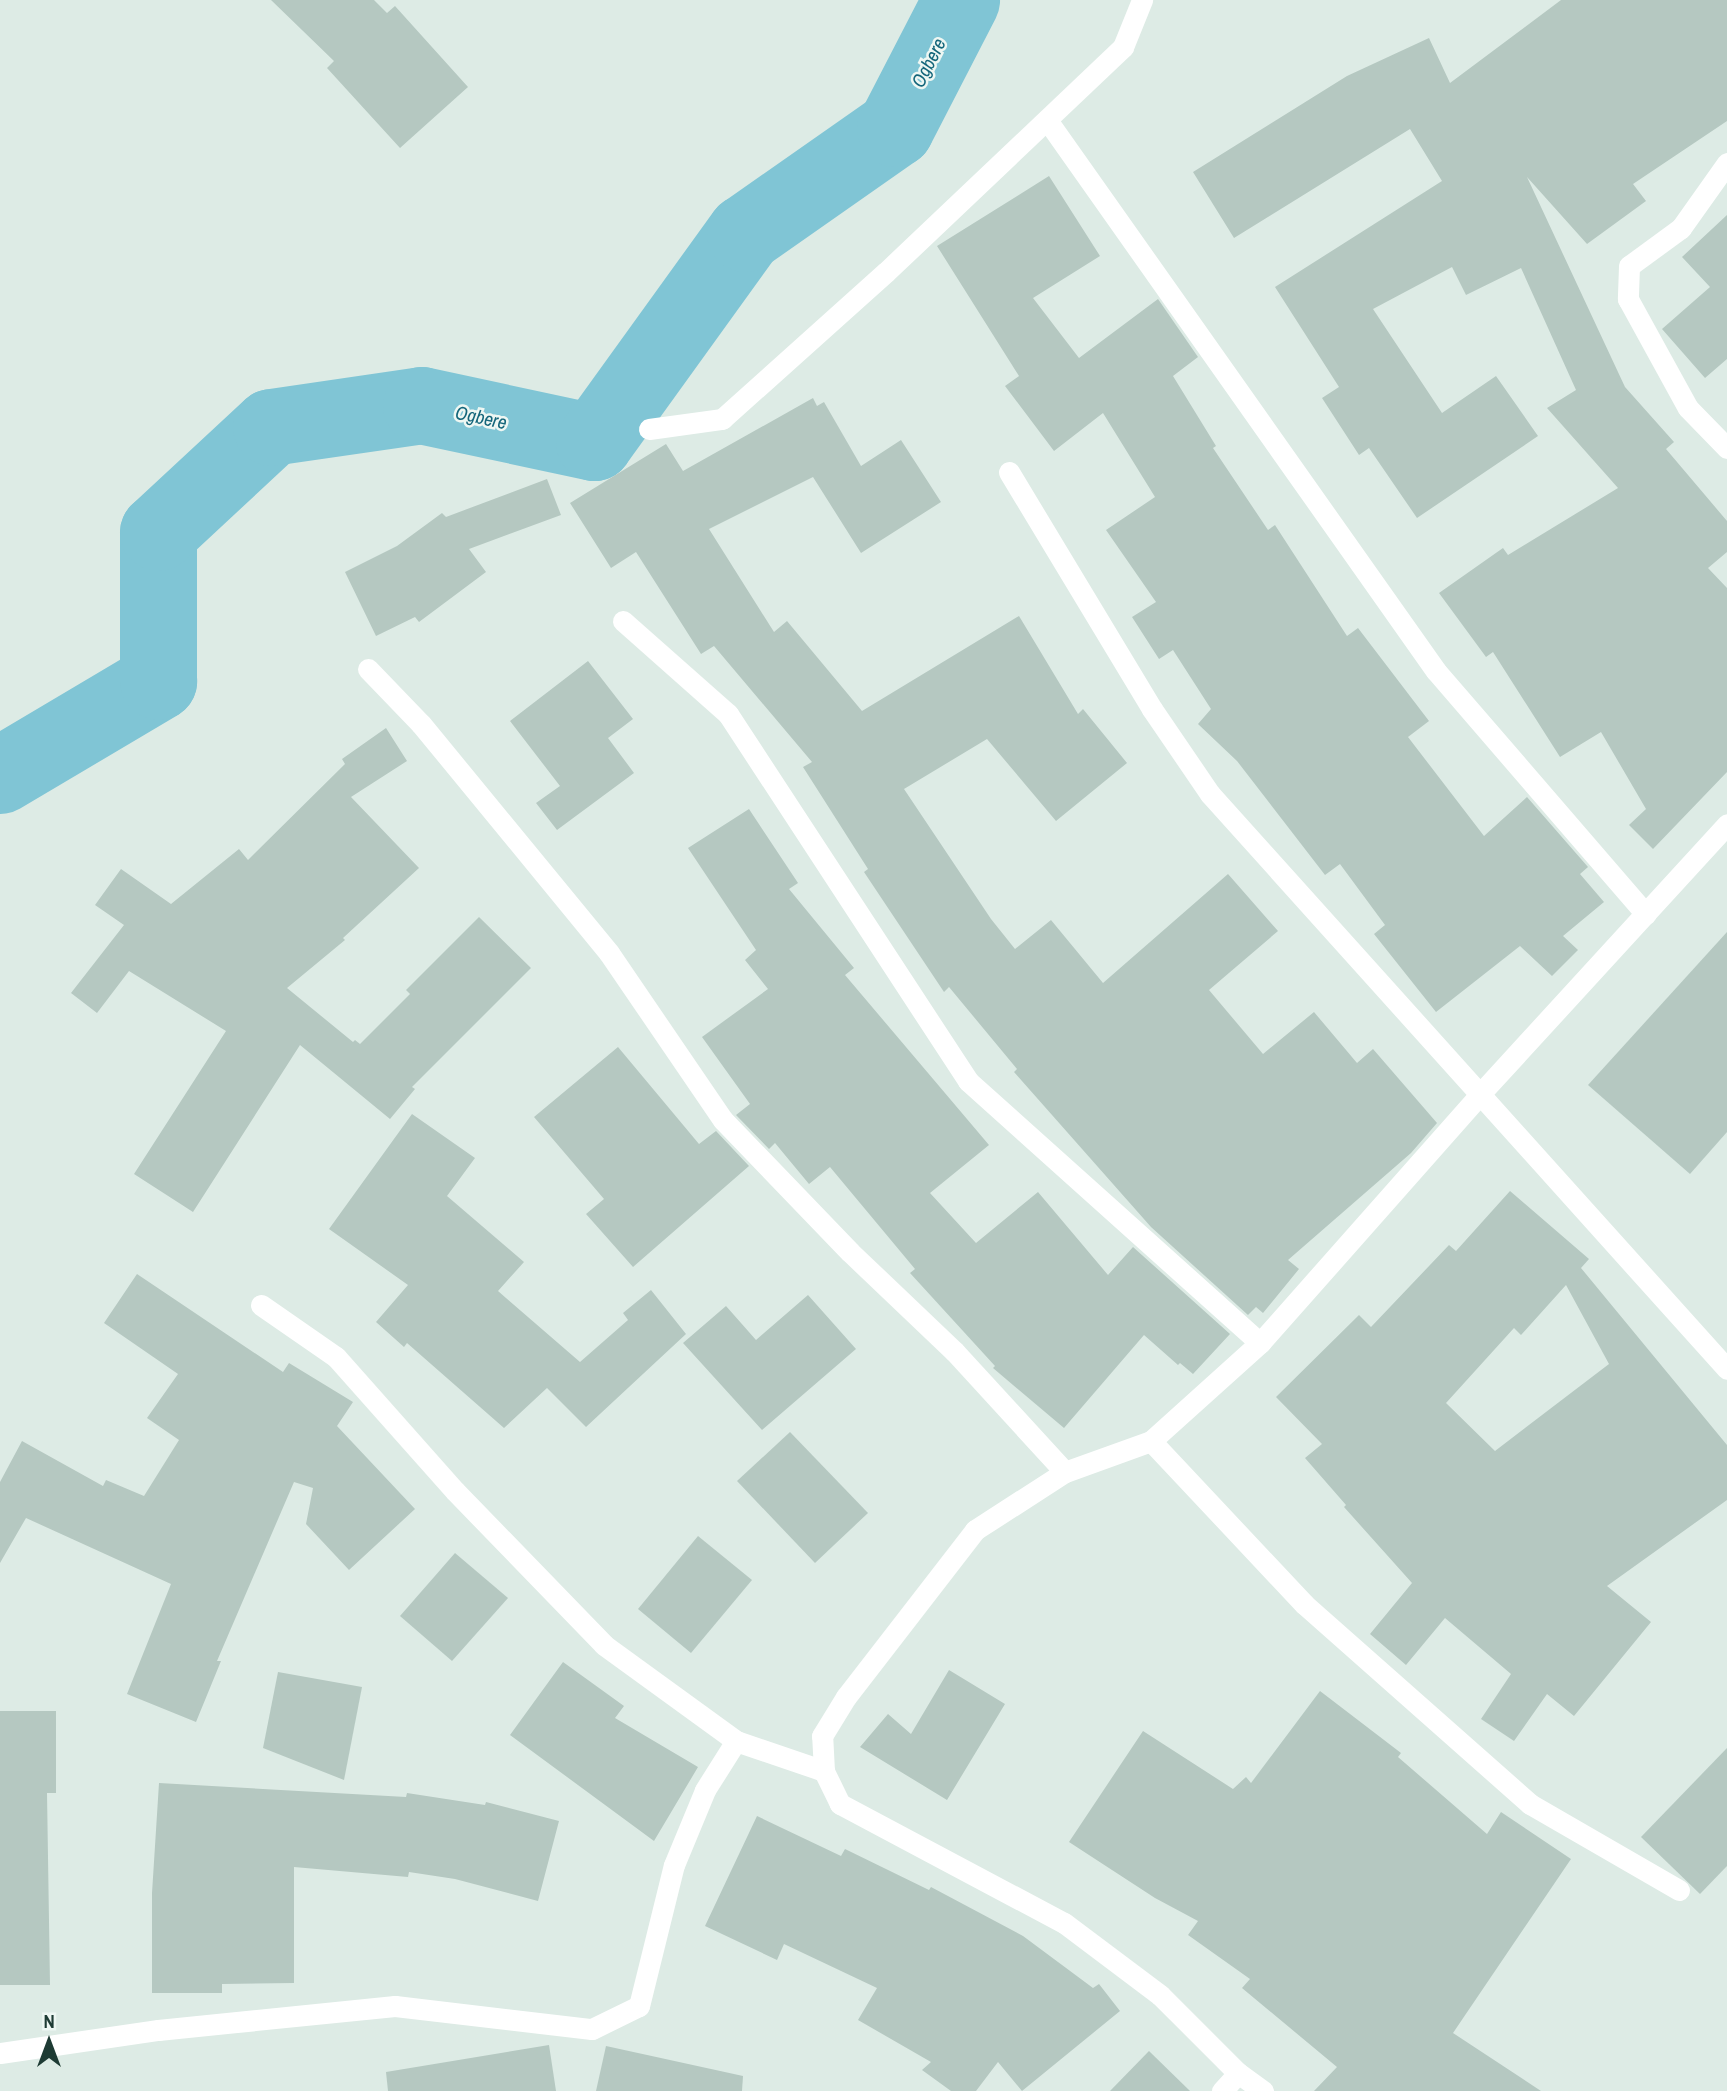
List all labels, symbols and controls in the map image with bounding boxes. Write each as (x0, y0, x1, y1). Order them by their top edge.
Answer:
water label: Ogbere (907, 35, 951, 91)
water label: Ogbere (453, 401, 509, 435)
north arrow (14, 2007, 84, 2077)
text: N (43, 2008, 55, 2034)

